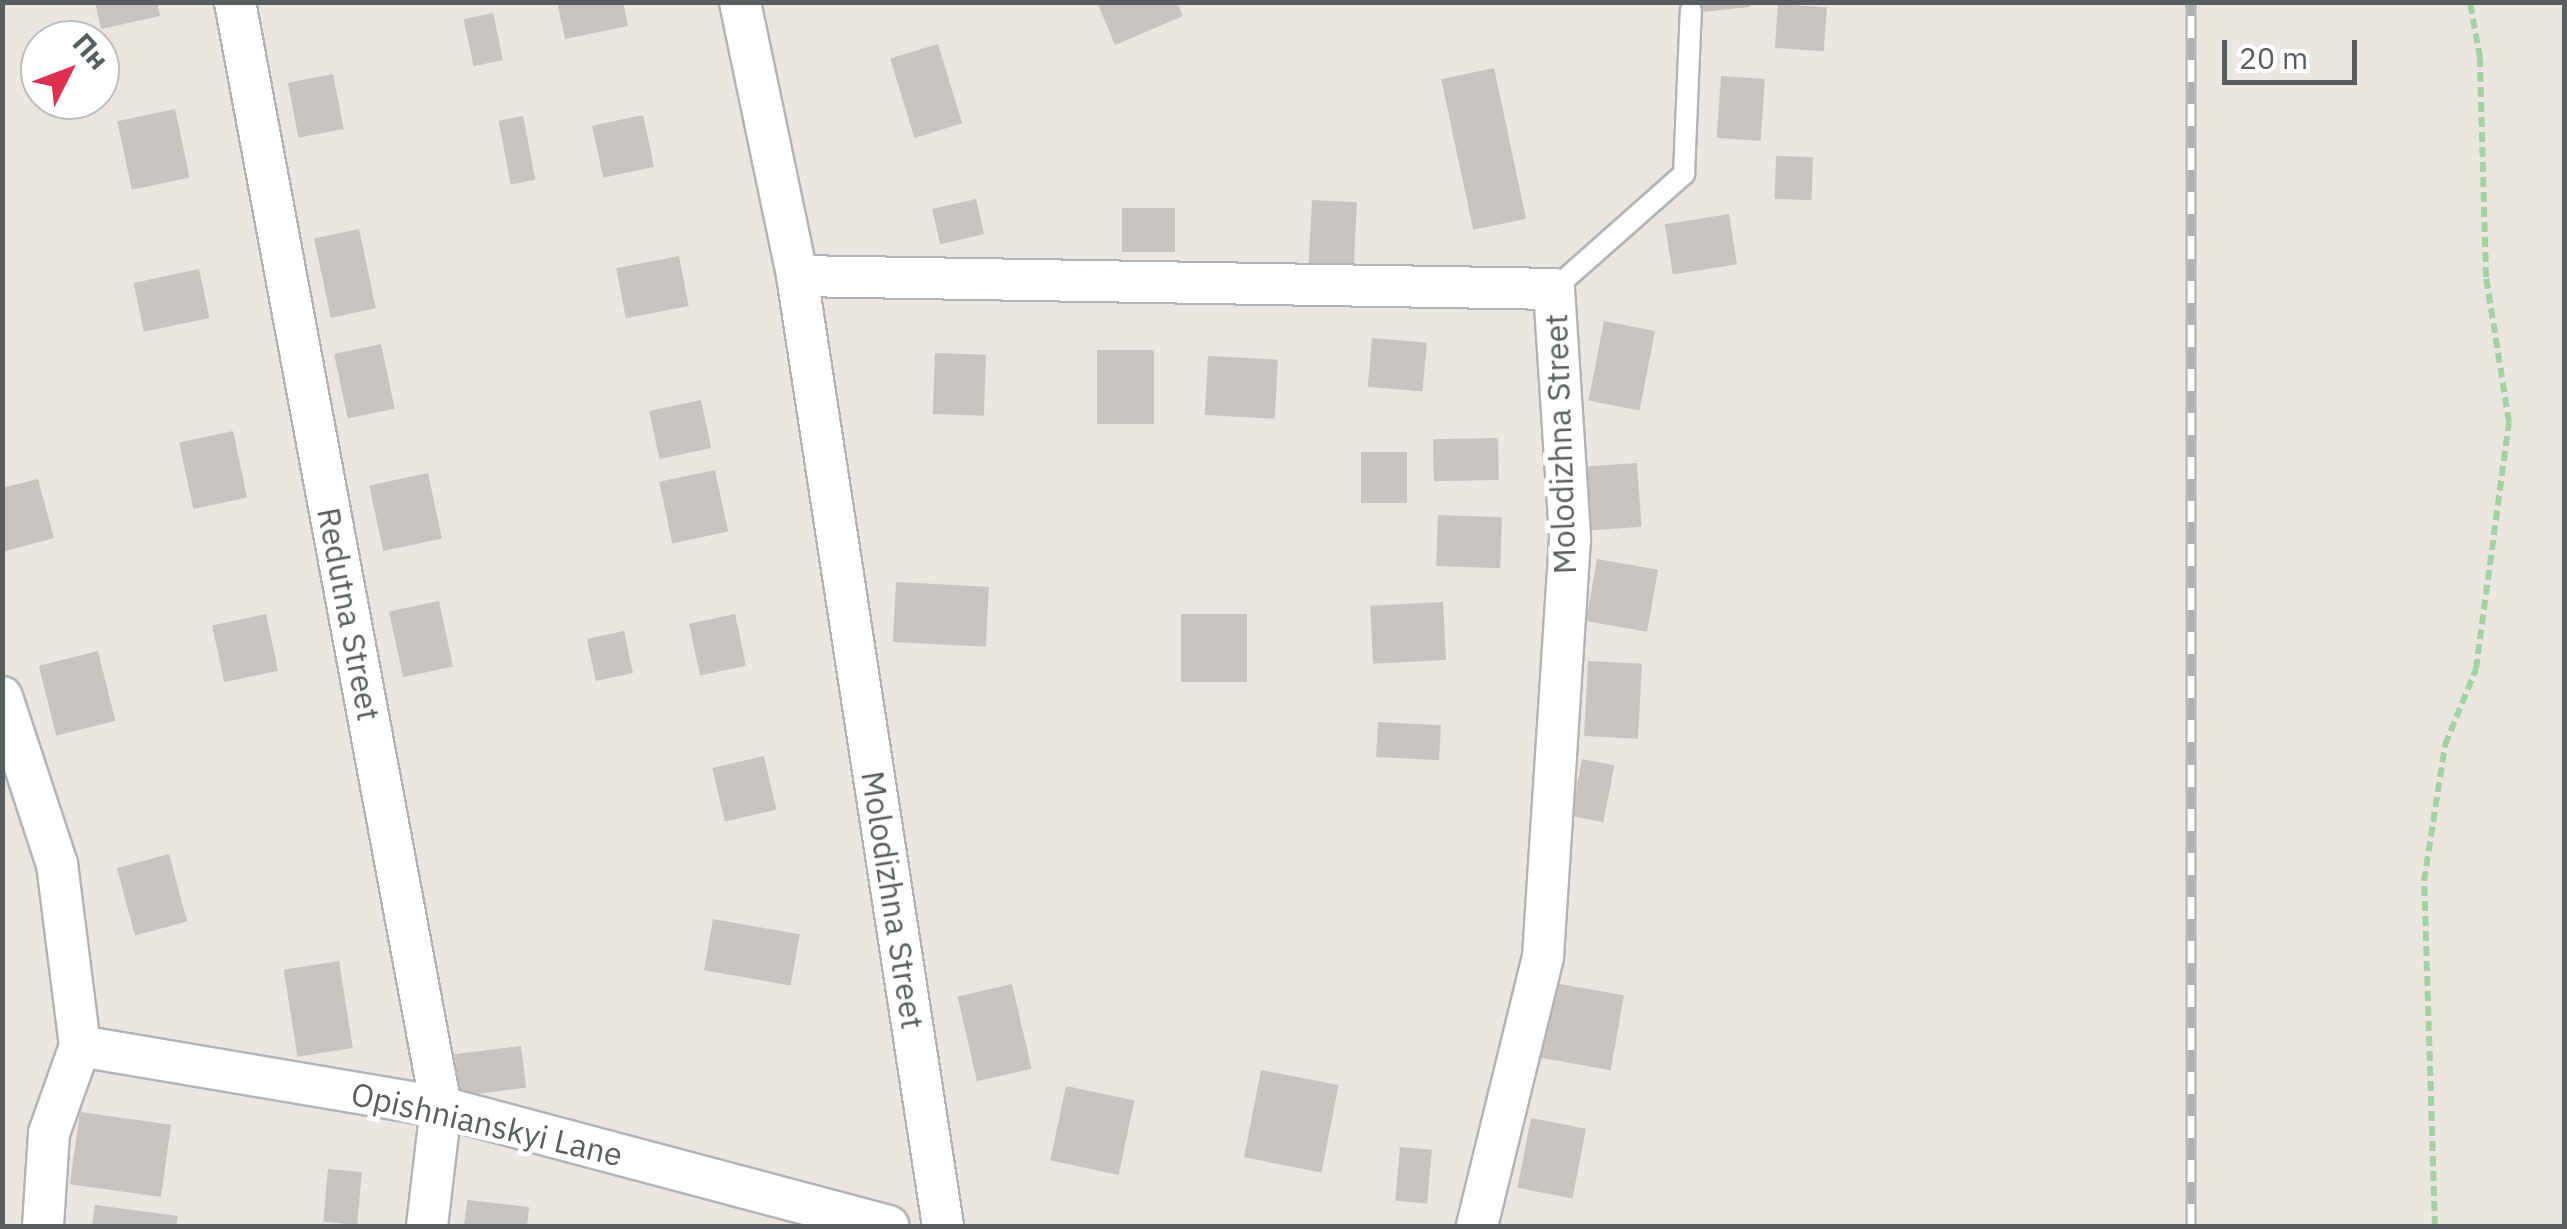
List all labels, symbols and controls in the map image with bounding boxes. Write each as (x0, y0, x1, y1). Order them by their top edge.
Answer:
north arrow (20, 20, 120, 120)
scale bar (2227, 20, 2362, 82)
text: Пн (65, 25, 117, 77)
text: 20 m (2239, 38, 2308, 77)
street label: Molodizhna Street (1536, 313, 1584, 575)
street label: Redutna Street (310, 504, 388, 724)
street label: Molodizhna Street (854, 768, 932, 1032)
street label: Opishnianskyi Lane (348, 1074, 626, 1174)

